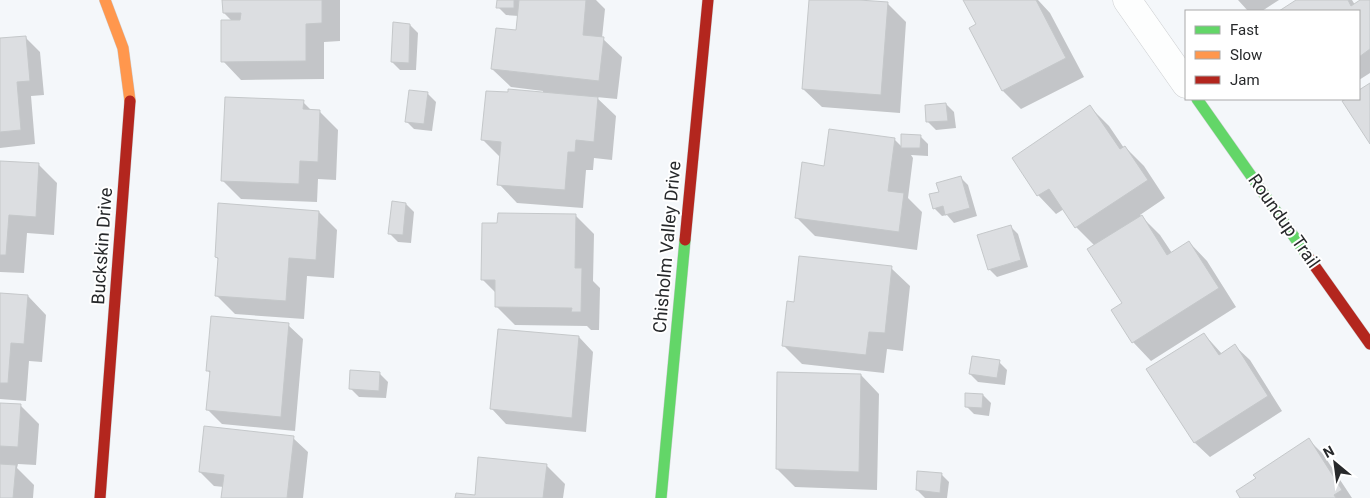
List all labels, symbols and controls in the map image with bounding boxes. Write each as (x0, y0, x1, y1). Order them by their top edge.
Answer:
legend (1185, 10, 1360, 100)
text: Fast (1230, 21, 1259, 39)
text: Slow (1230, 46, 1262, 64)
text: Jam (1230, 71, 1260, 89)
street label: Chisholm Valley Drive (649, 160, 684, 334)
street label: Roundup Trail (1244, 170, 1325, 272)
street label: Buckskin Drive (87, 187, 116, 305)
north arrow (1310, 438, 1360, 488)
text: N (1320, 442, 1337, 461)

